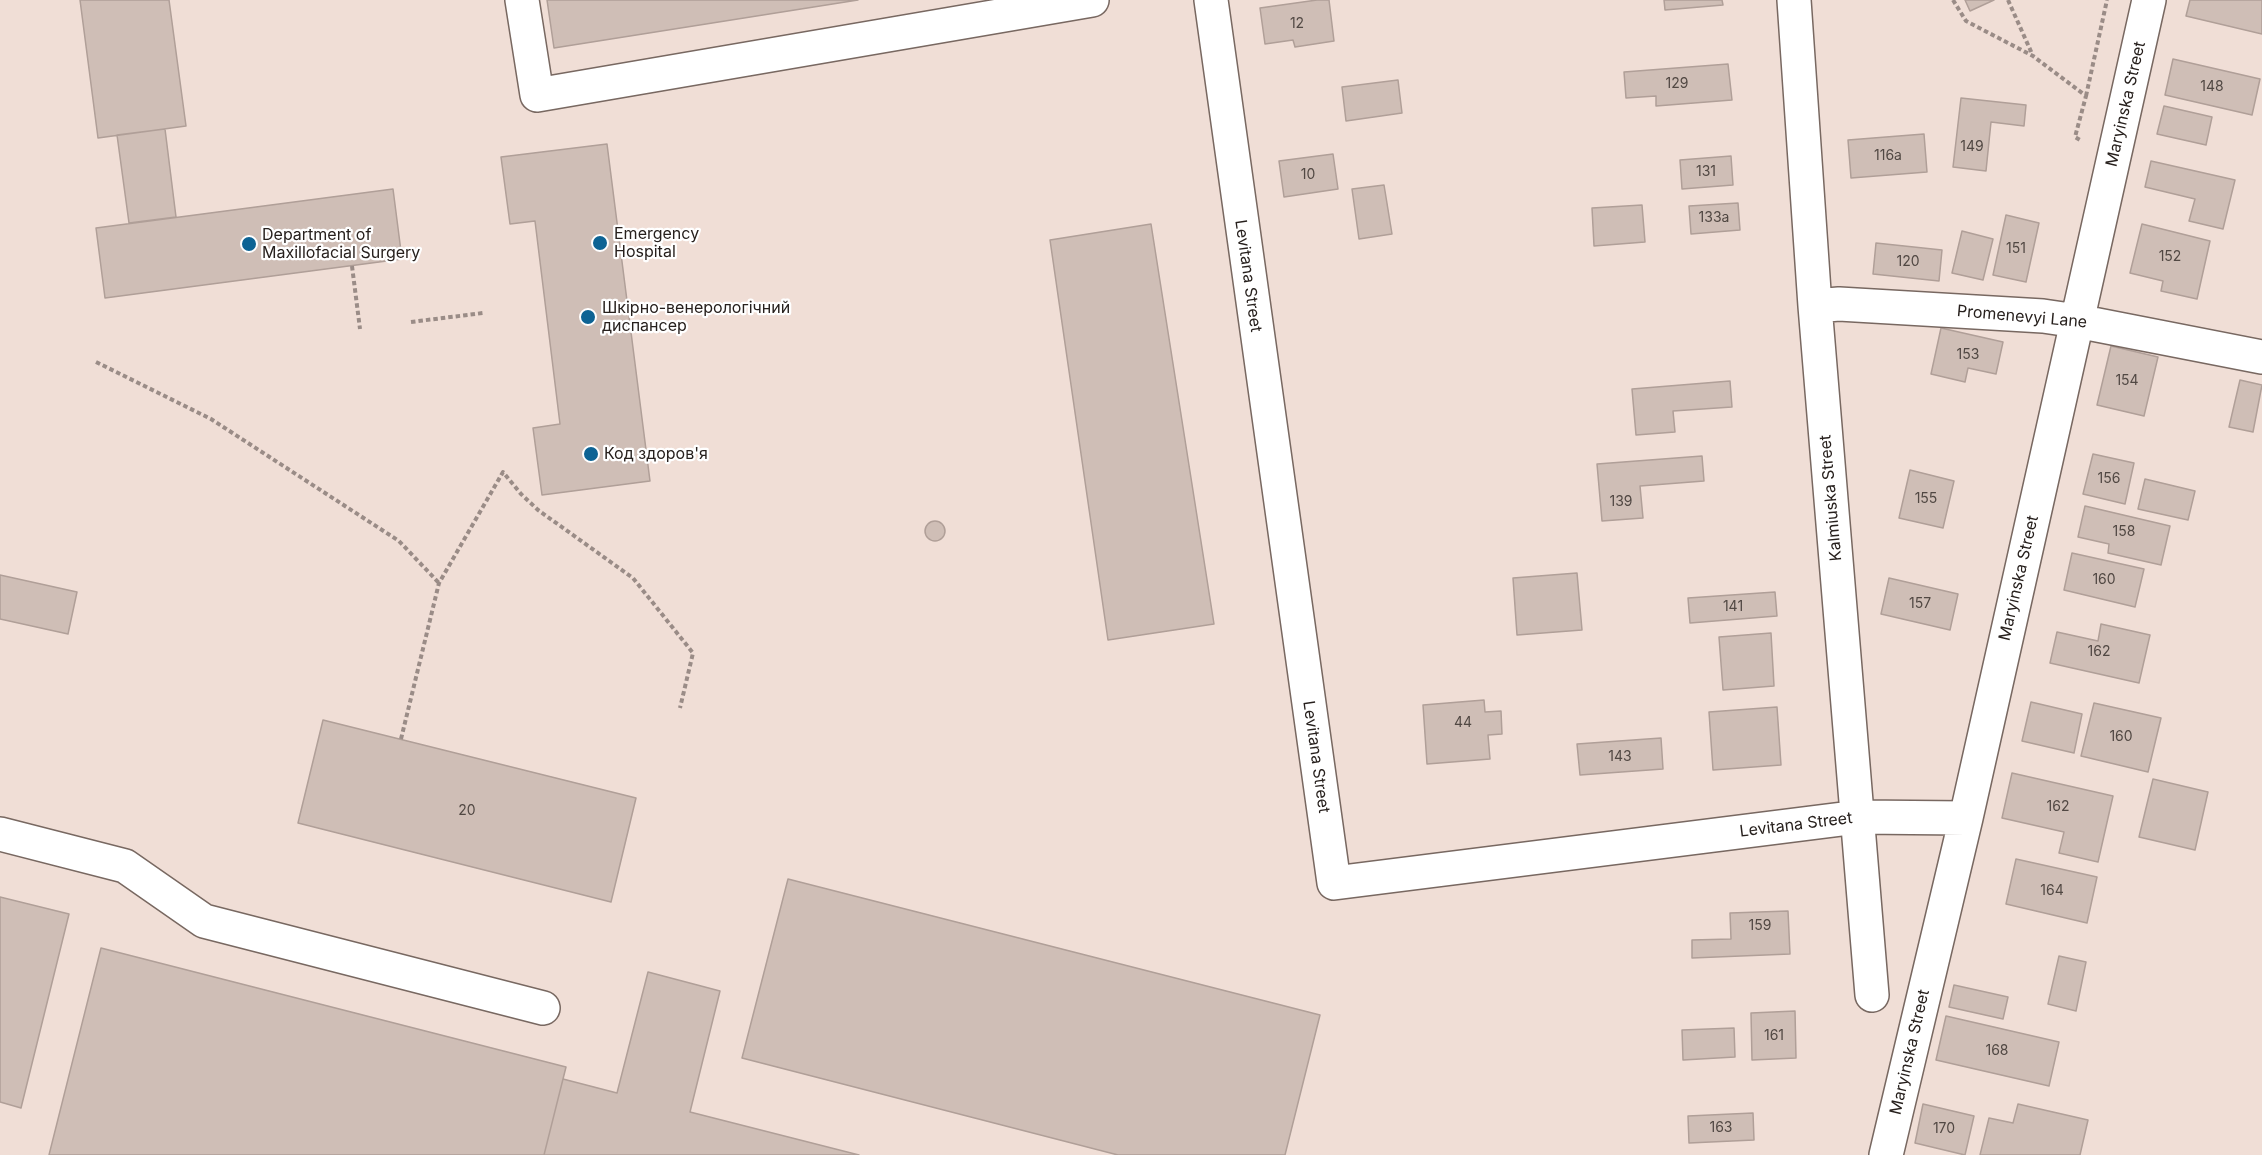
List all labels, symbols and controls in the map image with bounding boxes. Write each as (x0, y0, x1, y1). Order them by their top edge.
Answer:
house number: 12 (1290, 16, 1304, 32)
street label: Maryinska Street (2102, 40, 2150, 168)
house number: 129 (1666, 76, 1688, 92)
house number: 148 (2200, 79, 2224, 95)
house number: 149 (1960, 139, 1984, 155)
house number: 116а (1874, 148, 1902, 164)
house number: 131 (1696, 164, 1716, 180)
house number: 10 (1301, 167, 1315, 183)
house number: 133а (1699, 210, 1729, 226)
street label: Levitana Street (1231, 219, 1265, 333)
place label: Emergency Hospital (614, 224, 699, 262)
place label: Department of Maxillofacial Surgery (262, 225, 420, 263)
marker: Emergency Hospital (591, 234, 609, 252)
marker: Department of Maxillofacial Surgery (240, 235, 258, 253)
house number: 151 (2006, 241, 2026, 257)
house number: 152 (2159, 249, 2181, 265)
house number: 120 (1896, 254, 1920, 270)
place label: Шкірно-венерологічний диспансер (602, 298, 790, 336)
street label: Promenevyi Lane (1956, 302, 2088, 332)
marker: Шкірно-венерологічний диспансер (579, 308, 597, 326)
house number: 153 (1957, 347, 1979, 363)
house number: 154 (2115, 373, 2139, 389)
street label: Kalmiuska Street (1816, 434, 1846, 562)
place label: Код здоров'я (604, 444, 708, 464)
marker: Код здоров'я (582, 445, 600, 463)
house number: 156 (2098, 471, 2120, 487)
house number: 155 (1915, 491, 1937, 507)
house number: 139 (1609, 494, 1633, 510)
street label: Maryinska Street (1995, 514, 2043, 642)
house number: 158 (2113, 524, 2135, 540)
house number: 160 (2092, 572, 2116, 588)
house number: 157 (1909, 596, 1931, 612)
house number: 141 (1723, 599, 1743, 615)
house number: 162 (2088, 644, 2110, 660)
street label: Levitana Street (1299, 700, 1333, 814)
house number: 44 (1454, 715, 1472, 731)
house number: 160 (2109, 729, 2133, 745)
house number: 143 (1608, 749, 1632, 765)
house number: 162 (2047, 799, 2069, 815)
house number: 20 (458, 803, 476, 819)
street label: Levitana Street (1739, 809, 1853, 841)
house number: 164 (2040, 883, 2064, 899)
house number: 159 (1749, 918, 1771, 934)
street label: Maryinska Street (1886, 988, 1934, 1116)
house number: 161 (1764, 1028, 1784, 1044)
house number: 168 (1985, 1043, 2009, 1059)
house number: 163 (1709, 1120, 1733, 1136)
house number: 170 (1933, 1121, 1955, 1137)

